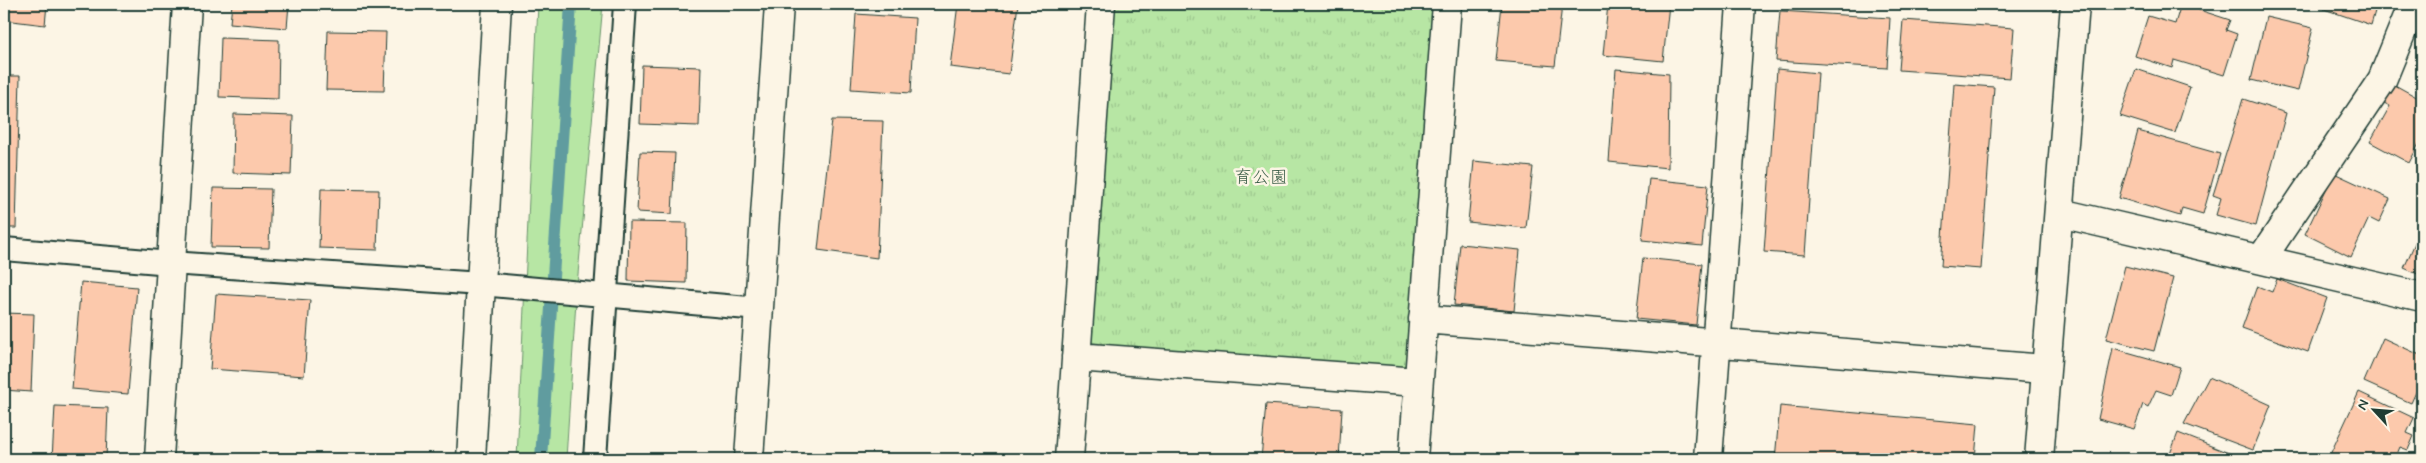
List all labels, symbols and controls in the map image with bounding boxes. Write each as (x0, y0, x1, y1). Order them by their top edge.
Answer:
park label: 育公園 (1234, 166, 1288, 190)
north arrow (2348, 386, 2398, 436)
text: N (2353, 397, 2373, 413)

